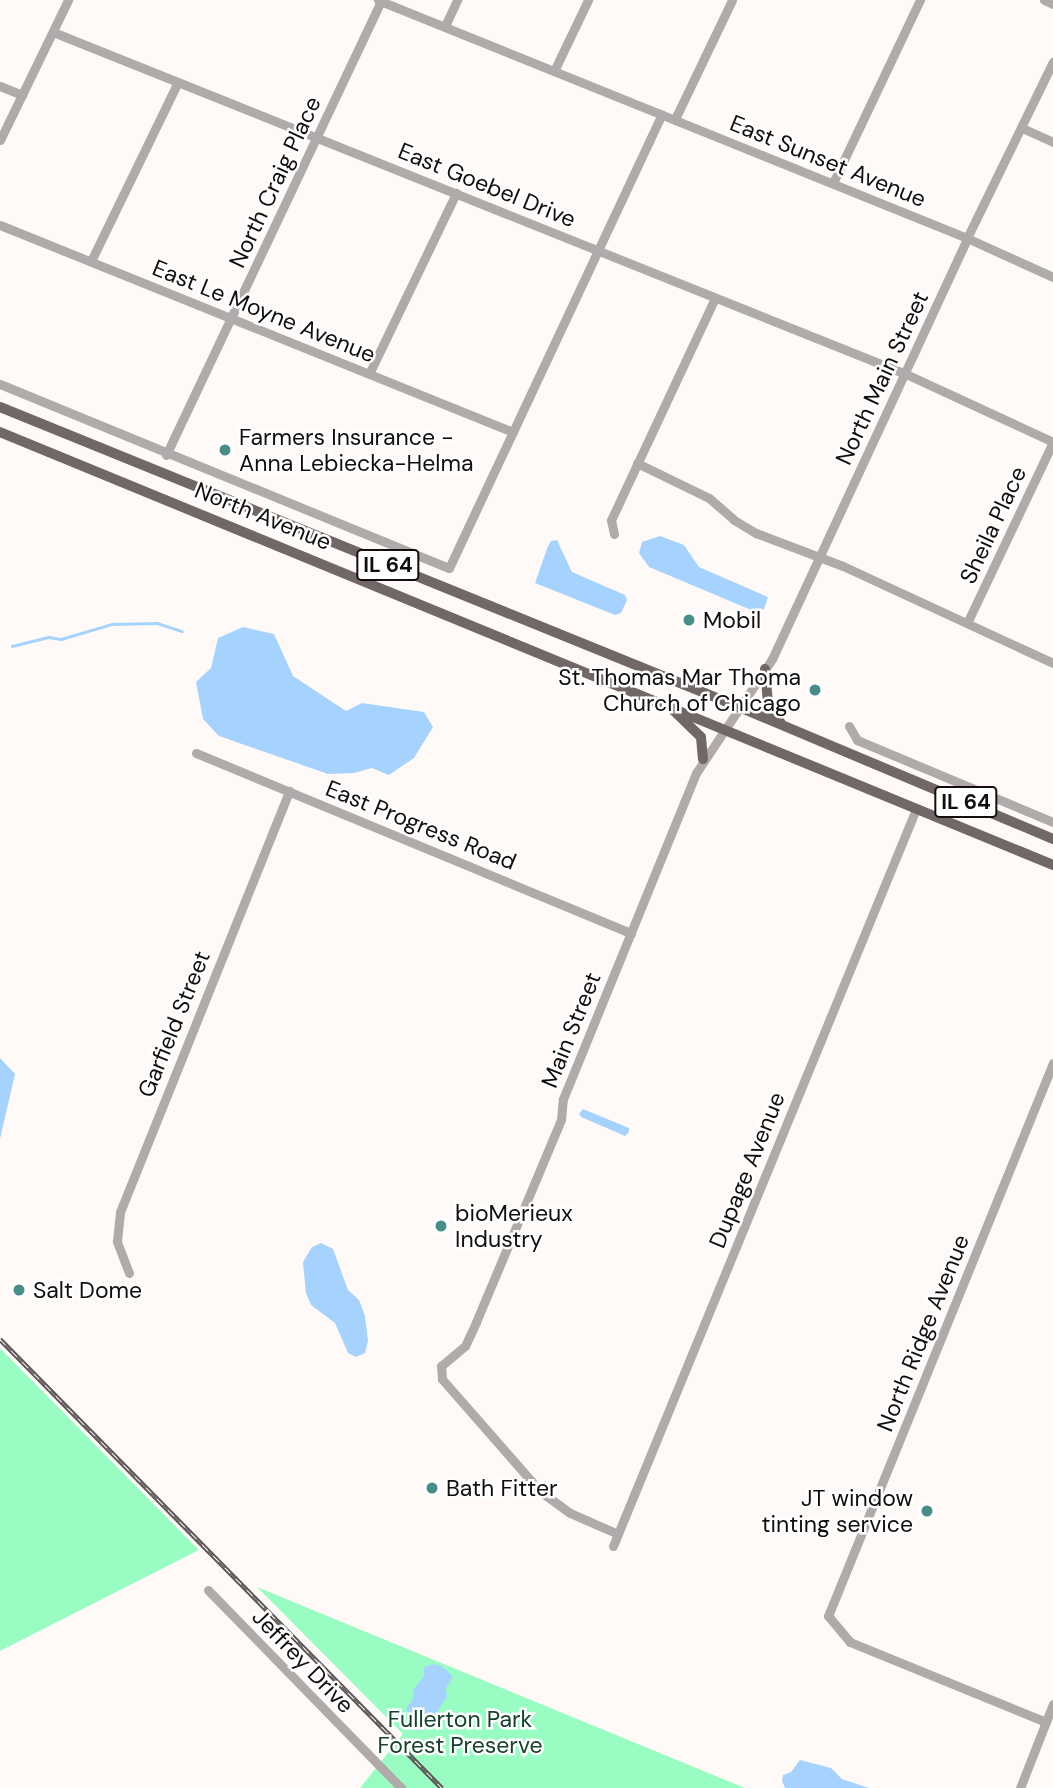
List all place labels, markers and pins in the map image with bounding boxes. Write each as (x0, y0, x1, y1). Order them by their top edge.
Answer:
place label: Farmers Insurance - Anna Lebiecka-Helma (239, 423, 473, 477)
marker: Farmers Insurance - Anna Lebiecka-Helma (217, 442, 233, 458)
place label: Mobil (703, 606, 761, 634)
marker: Mobil (681, 612, 697, 628)
place label: St. Thomas Mar Thoma Church of Chicago (558, 663, 801, 717)
marker: St. Thomas Mar Thoma Church of Chicago (807, 682, 823, 698)
place label: bioMerieux Industry (455, 1199, 573, 1253)
marker: bioMerieux Industry (433, 1218, 449, 1234)
place label: Salt Dome (33, 1276, 142, 1304)
marker: Salt Dome (11, 1282, 27, 1298)
place label: Bath Fitter (446, 1474, 558, 1502)
marker: Bath Fitter (424, 1480, 440, 1496)
place label: JT window tinting service (762, 1484, 913, 1538)
marker: JT window tinting service (919, 1503, 935, 1519)

